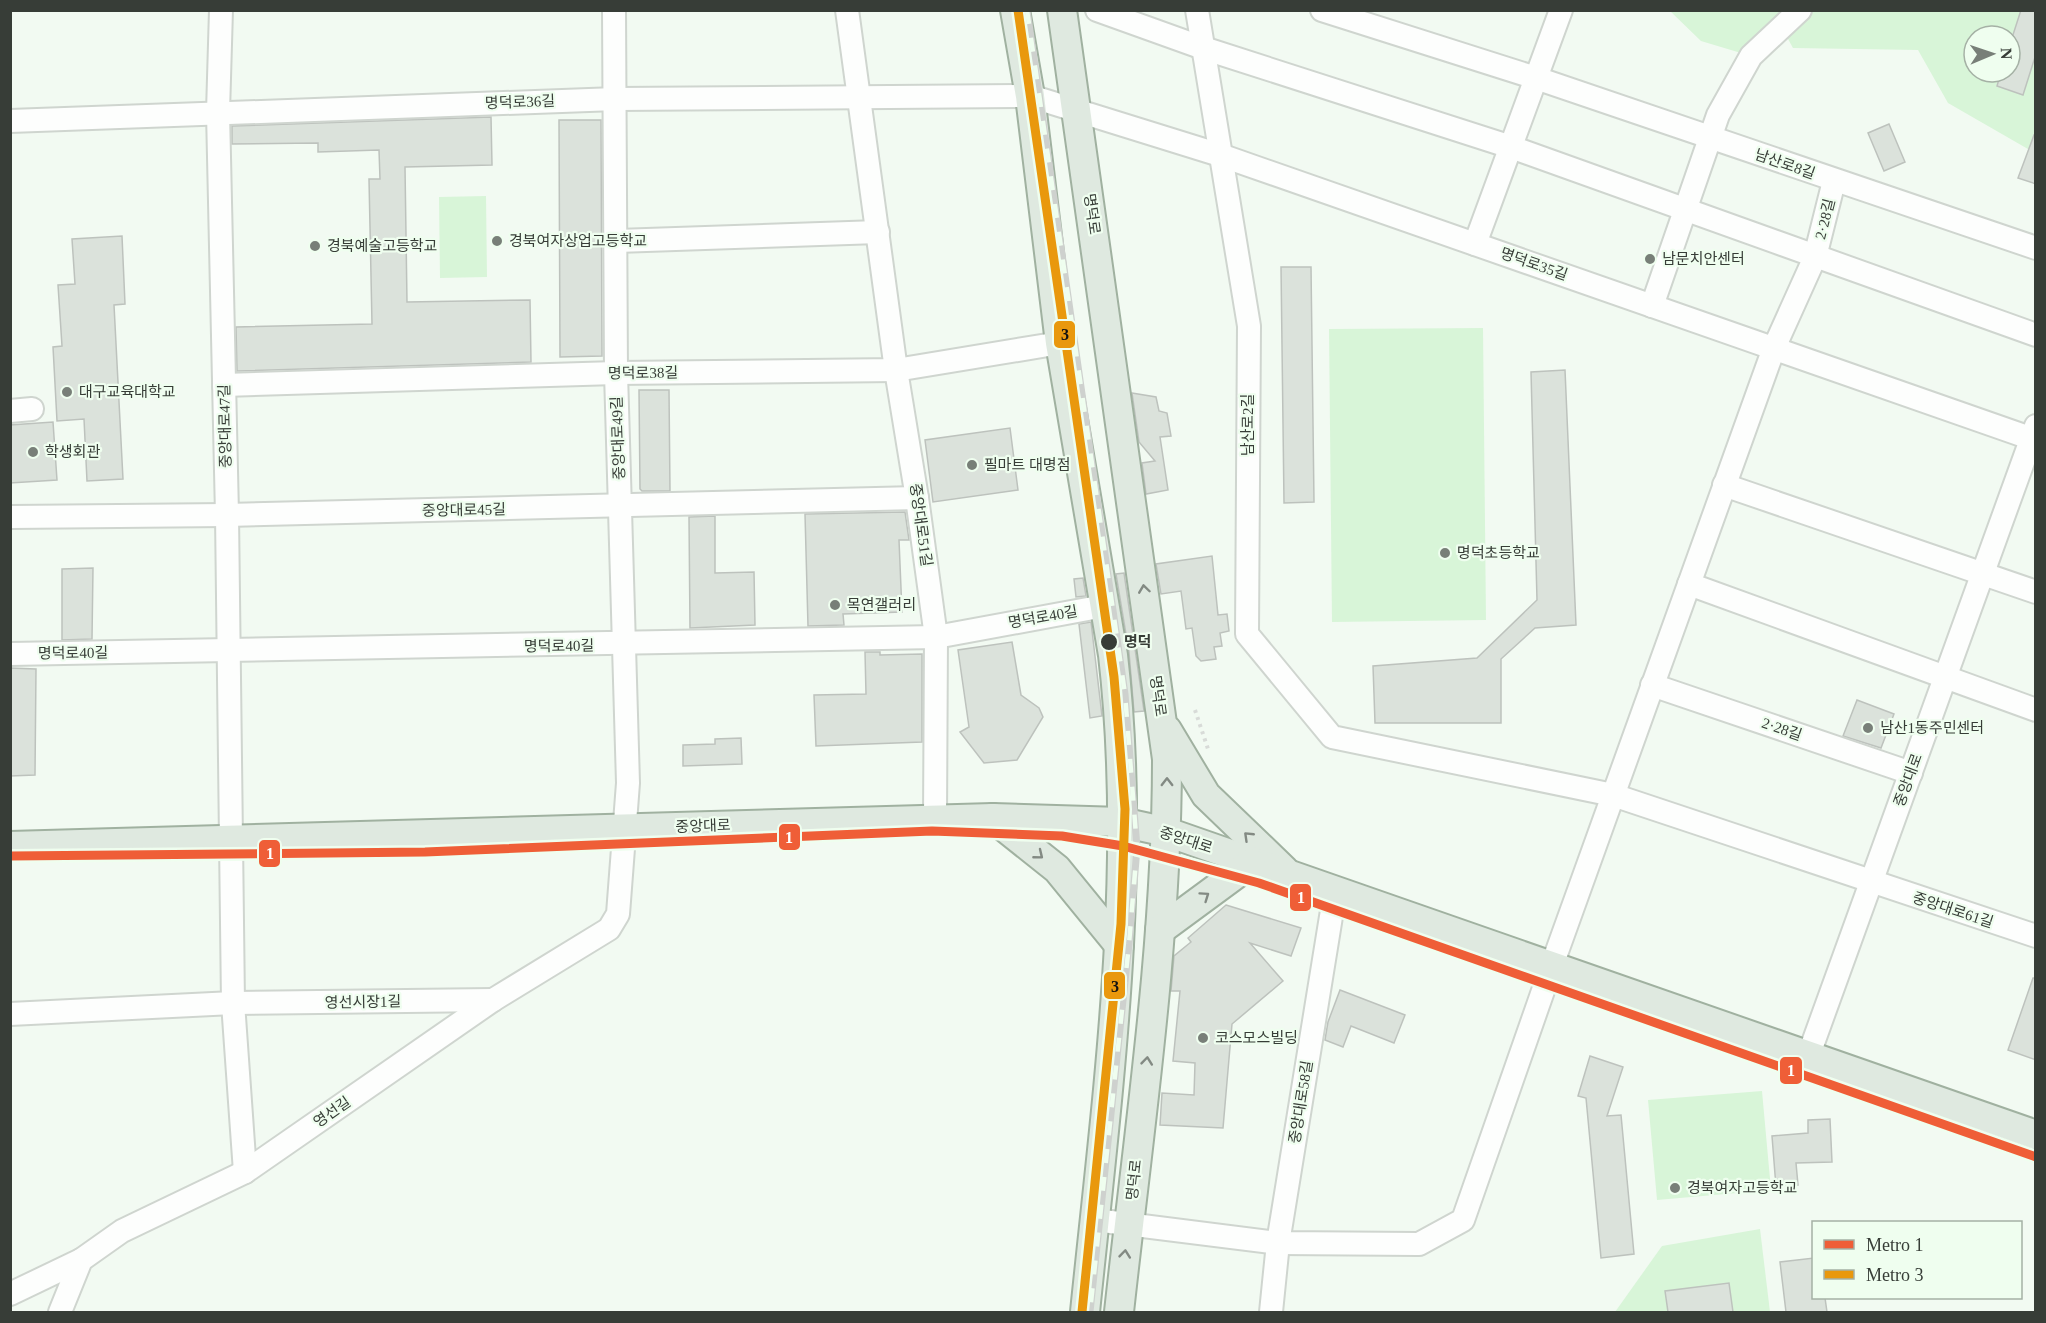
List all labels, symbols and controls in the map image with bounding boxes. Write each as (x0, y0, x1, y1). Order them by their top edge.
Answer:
north arrow (1962, 24, 2022, 84)
text: N (1998, 47, 2015, 60)
street label: 명덕로36길 (485, 93, 555, 111)
street label: 남산로8길 (1753, 146, 1817, 182)
street label: 명덕로 (1081, 192, 1103, 236)
street label: 2·28길 (1812, 197, 1838, 241)
place label: 경북여자상업고등학교 (509, 232, 647, 249)
marker: 경북여자상업고등학교 (490, 234, 504, 248)
place label: 경북예술고등학교 (327, 237, 437, 254)
marker: 경북예술고등학교 (308, 239, 322, 253)
street label: 명덕로35길 (1498, 245, 1570, 283)
place label: 남문치안센터 (1662, 251, 1745, 267)
marker: 남문치안센터 (1643, 252, 1657, 266)
line badge: 3 (1053, 320, 1076, 349)
text: 3 (1061, 326, 1069, 343)
street label: 명덕로38길 (608, 364, 678, 382)
place label: 대구교육대학교 (79, 383, 176, 400)
street label: 중앙대로47길 (216, 384, 234, 468)
marker: 대구교육대학교 (60, 385, 74, 399)
street label: 남산로2길 (1240, 394, 1256, 456)
street label: 중앙대로49길 (609, 396, 627, 480)
place label: 학생회관 (45, 443, 100, 460)
marker: 학생회관 (26, 445, 40, 459)
place label: 필마트 대명점 (984, 457, 1071, 473)
marker: 필마트 대명점 (965, 458, 979, 472)
street label: 중앙대로51길 (907, 482, 935, 568)
street label: 중앙대로45길 (422, 501, 506, 519)
place label: 명덕초등학교 (1457, 544, 1540, 561)
marker: 명덕초등학교 (1438, 546, 1452, 560)
one-way arrow (1138, 584, 1150, 594)
place label: 목연갤러리 (847, 597, 916, 613)
marker: 목연갤러리 (828, 598, 842, 612)
street label: 명덕로40길 (1007, 603, 1079, 631)
marker: 명덕 (1099, 632, 1119, 652)
place label: 명덕 (1124, 634, 1152, 650)
street label: 명덕로40길 (524, 637, 594, 655)
street label: 명덕로40길 (38, 644, 108, 662)
street label: 명덕로 (1147, 674, 1169, 718)
street label: 2·28길 (1760, 715, 1804, 743)
place label: 남산1동주민센터 (1880, 720, 1984, 736)
marker: 남산1동주민센터 (1861, 721, 1875, 735)
street label: 중앙대로 (1891, 751, 1925, 809)
one-way arrow (1161, 778, 1173, 787)
street label: 중앙대로 (675, 817, 731, 835)
line badge: 1 (778, 823, 801, 851)
street label: 중앙대로 (1157, 824, 1215, 856)
text: 1 (785, 829, 793, 846)
one-way arrow (1244, 832, 1255, 843)
line badge: 1 (258, 839, 281, 868)
text: 1 (266, 845, 274, 862)
one-way arrow (1032, 847, 1043, 858)
line badge: 1 (1289, 883, 1312, 912)
text: 1 (1297, 889, 1305, 906)
street label: 중앙대로61길 (1911, 889, 1995, 931)
one-way arrow (1199, 892, 1210, 903)
line badge: 3 (1103, 971, 1126, 1000)
text: 3 (1111, 978, 1119, 995)
street label: 영선시장1길 (325, 993, 401, 1011)
place label: 코스모스빌딩 (1215, 1030, 1298, 1046)
marker: 코스모스빌딩 (1196, 1031, 1210, 1045)
one-way arrow (1140, 1056, 1153, 1065)
line badge: 1 (1779, 1056, 1803, 1085)
street label: 중앙대로58길 (1287, 1059, 1315, 1145)
text: 1 (1787, 1062, 1795, 1079)
street label: 영선길 (310, 1094, 354, 1130)
street label: 명덕로 (1124, 1159, 1144, 1201)
place label: 경북여자고등학교 (1687, 1179, 1797, 1196)
marker: 경북여자고등학교 (1668, 1181, 1682, 1195)
legend (1812, 1221, 2022, 1299)
text: Metro 1 (1866, 1235, 1924, 1255)
one-way arrow (1118, 1250, 1131, 1259)
text: Metro 3 (1866, 1265, 1924, 1285)

